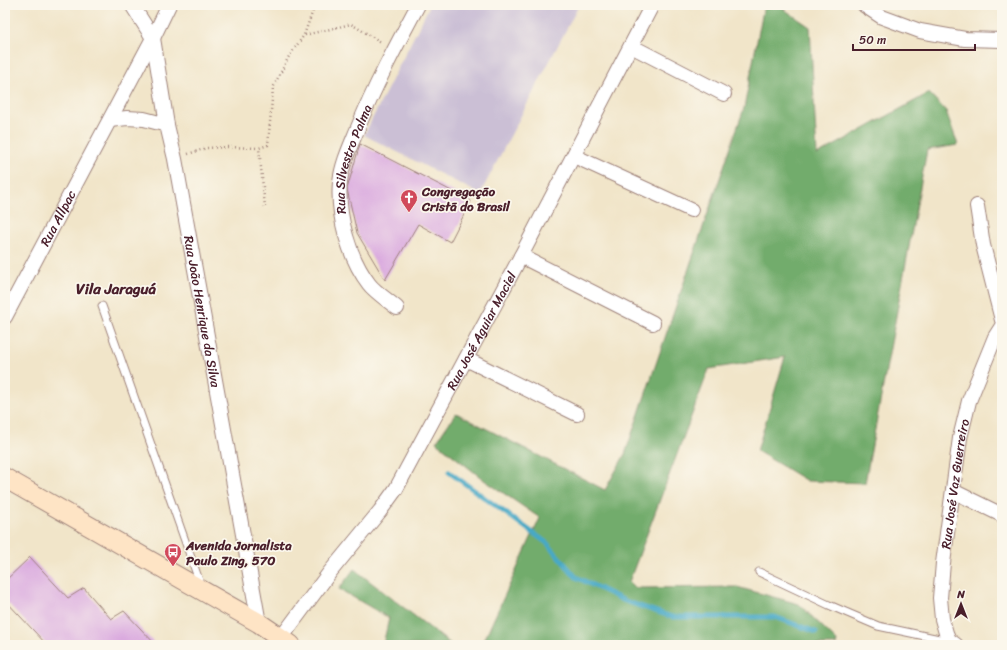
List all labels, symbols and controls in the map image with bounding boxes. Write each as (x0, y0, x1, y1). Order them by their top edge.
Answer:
scale bar (853, 26, 975, 52)
text: 50 m (859, 29, 886, 51)
street label: Rua Silvestro Palma (328, 100, 378, 215)
place label: Congregação Cristã do Brasil (421, 180, 511, 218)
street label: Rua Allpac (33, 185, 82, 250)
church icon: Congregação Cristã do Brasil (399, 188, 419, 213)
street label: Rua João Henrique da Silva (178, 234, 228, 390)
street label: Rua José Aguiar Maciel (440, 267, 522, 394)
district label: Vila Jaraguá (76, 276, 157, 302)
street label: Rua José Vaz Guerreiro (934, 416, 976, 550)
place label: Avenida Jornalista Paulo Zing, 570 (185, 534, 292, 572)
bus stop icon: Avenida Jornalista Paulo Zing, 570 (163, 542, 183, 567)
north arrow (941, 584, 981, 624)
text: N (956, 585, 965, 604)

